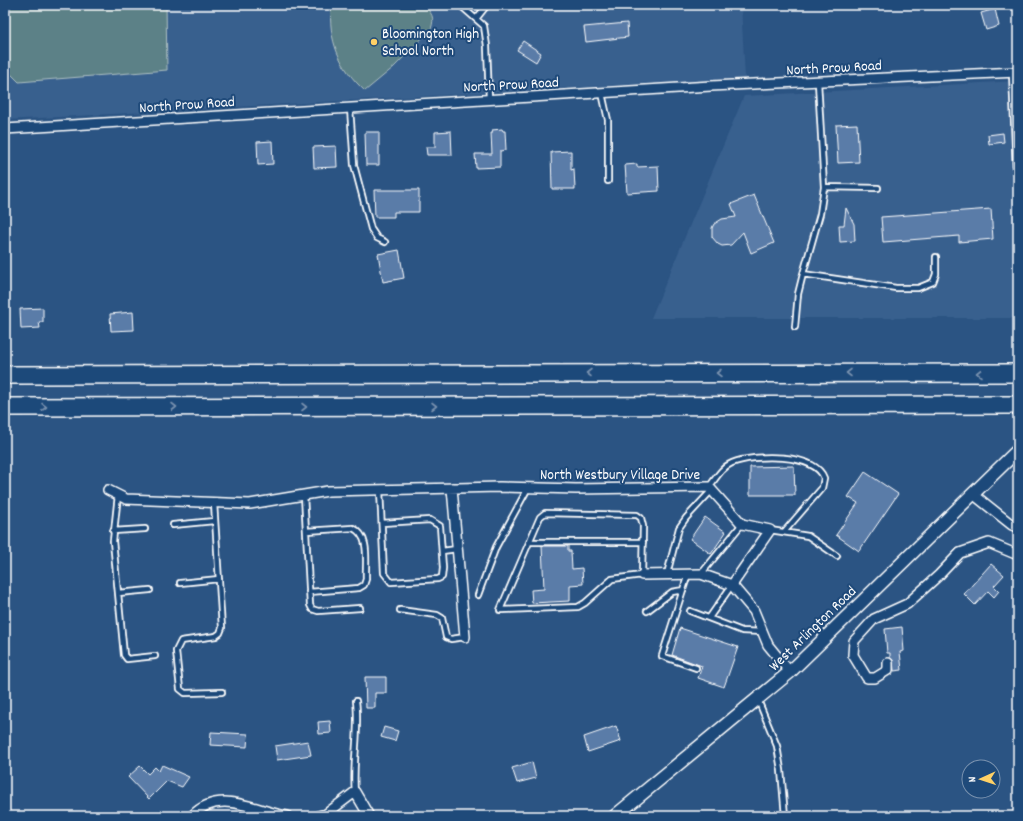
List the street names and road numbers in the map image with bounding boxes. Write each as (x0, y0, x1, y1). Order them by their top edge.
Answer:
street label: North Prow Road (786, 56, 882, 82)
street label: North Prow Road (463, 73, 559, 99)
street label: North Prow Road (139, 92, 236, 120)
street label: North Westbury Village Drive (540, 465, 701, 487)
street label: West Arlington Road (764, 582, 862, 677)

